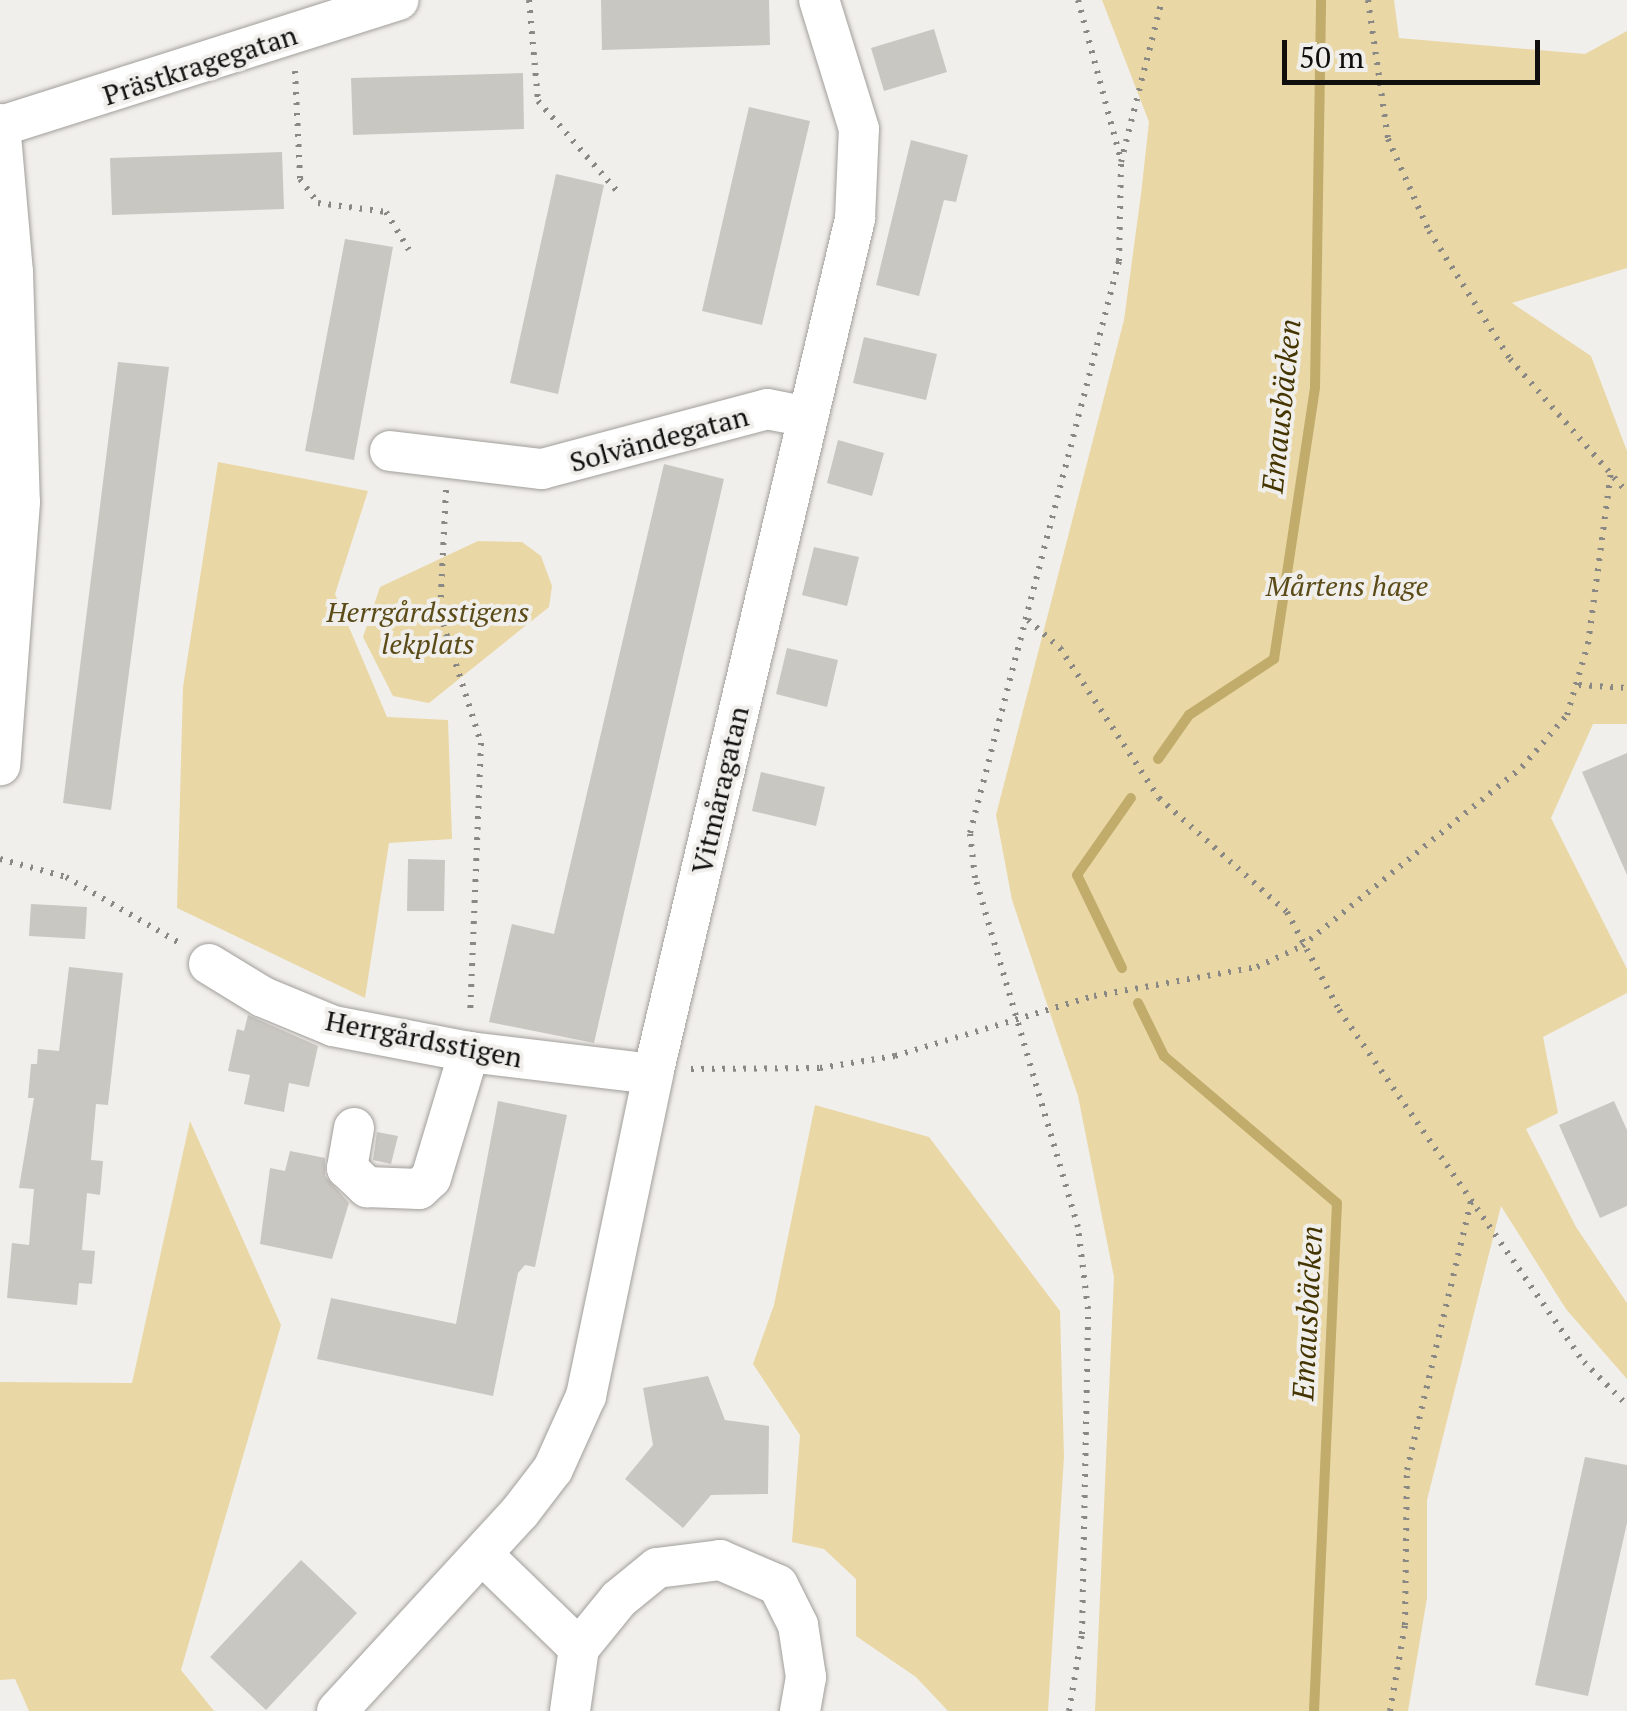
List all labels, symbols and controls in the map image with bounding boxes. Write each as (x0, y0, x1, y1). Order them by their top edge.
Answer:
street label: Prästkragegatan (99, 18, 301, 112)
scale bar (1287, 20, 1544, 82)
text: 50 m (1299, 37, 1364, 77)
water label: Emausbäcken (1254, 317, 1308, 495)
street label: Solvändegatan (566, 399, 752, 479)
park label: Mårtens hage (1266, 569, 1428, 603)
park label: Herrgårdsstigens lekplats (327, 595, 529, 661)
street label: Vitmåragatan (684, 703, 756, 877)
street label: Herrgårdsstigen (323, 1003, 525, 1075)
water label: Emausbäcken (1284, 1225, 1330, 1401)

